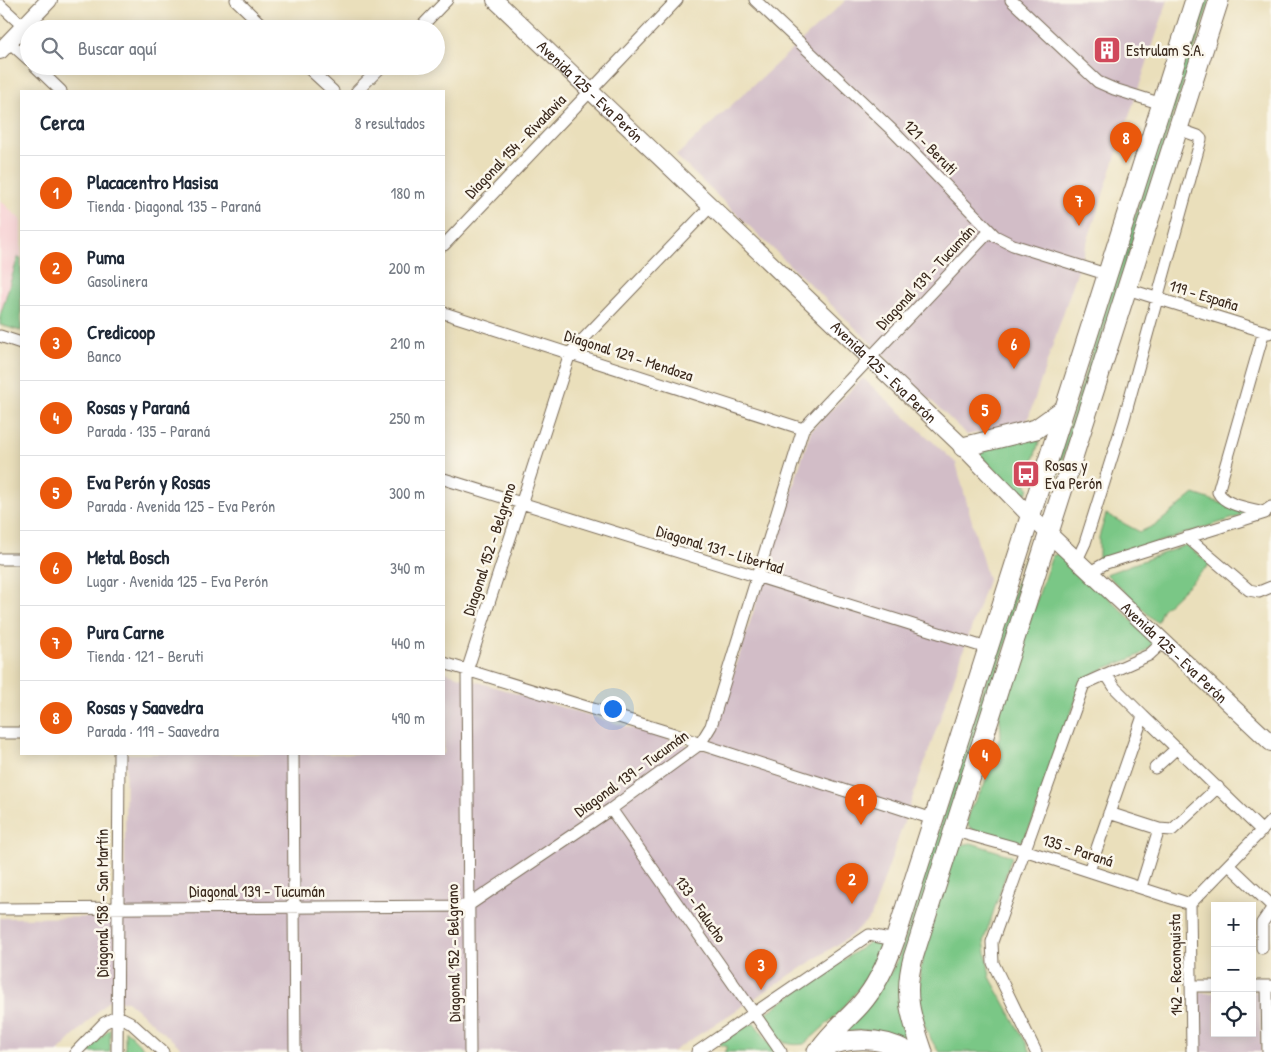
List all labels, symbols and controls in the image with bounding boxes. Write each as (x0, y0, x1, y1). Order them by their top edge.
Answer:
search box (20, 20, 445, 75)
icon: search (38, 34, 66, 62)
text: Buscar aquí (78, 35, 157, 61)
street label: Avenida 125 - Eva Perón (533, 35, 648, 147)
building icon: Estrulam S.A. (1092, 35, 1122, 65)
place label: Estrulam S.A. (1126, 39, 1204, 61)
street label: Diagonal 154 - Rivadavia (459, 89, 571, 203)
text: Cerca (40, 108, 84, 137)
text: 8 resultados (354, 112, 425, 134)
street label: 121 - Beruti (899, 115, 963, 179)
pin: 8 (1110, 122, 1142, 163)
text: Placacentro Masisa (87, 169, 218, 195)
text: 1 (53, 182, 59, 204)
text: 180 m (391, 182, 425, 204)
pin: 7 (1063, 185, 1095, 226)
text: Tienda · Diagonal 135 - Paraná (87, 195, 261, 217)
street label: Diagonal 139 - Tucumán (871, 220, 979, 334)
text: Puma (87, 244, 124, 270)
text: 2 (52, 257, 60, 279)
text: 200 m (389, 257, 425, 279)
text: Gasolinera (87, 270, 147, 292)
street label: 119 - España (1167, 274, 1241, 316)
street label: Avenida 125 - Eva Perón (826, 316, 942, 428)
text: Credicoop (87, 319, 155, 345)
street label: Diagonal 129 - Mendoza (562, 324, 696, 386)
pin: 6 (998, 328, 1030, 369)
text: 3 (52, 332, 60, 354)
text: 210 m (390, 332, 425, 354)
text: Banco (87, 345, 121, 367)
text: Rosas y Paraná (87, 394, 190, 420)
pin: 5 (969, 394, 1001, 435)
text: 4 (53, 407, 59, 429)
text: 250 m (389, 407, 425, 429)
text: Parada · 135 - Paraná (87, 420, 210, 442)
place label: Rosas y Eva Perón (1045, 454, 1102, 494)
bus stop icon: Rosas y Eva Perón (1011, 459, 1041, 489)
text: Eva Perón y Rosas (87, 469, 210, 495)
street label: Diagonal 152 - Belgrano (457, 479, 521, 618)
text: 5 (53, 482, 59, 504)
text: 300 m (389, 482, 425, 504)
text: Parada · Avenida 125 - Eva Perón (87, 495, 275, 517)
street label: Diagonal 131 - Libertad (654, 519, 786, 579)
text: Metal Bosch (87, 544, 169, 570)
text: 6 (53, 557, 59, 579)
text: 340 m (390, 557, 425, 579)
text: Lugar · Avenida 125 - Eva Perón (87, 570, 268, 592)
street label: Avenida 125 - Eva Perón (1116, 597, 1233, 708)
text: Pura Carne (87, 619, 164, 645)
text: 7 (52, 632, 60, 654)
text: 440 m (391, 632, 425, 654)
text: Tienda · 121 - Beruti (87, 645, 204, 667)
text: Rosas y Saavedra (87, 694, 203, 720)
your location (600, 696, 626, 722)
text: 8 (53, 707, 59, 729)
text: 490 m (391, 707, 425, 729)
text: Parada · 119 - Saavedra (87, 720, 219, 742)
street label: Diagonal 139 - Tucumán (570, 724, 692, 822)
pin: 4 (969, 739, 1001, 780)
pin: 1 (845, 784, 877, 825)
street label: 135 - Paraná (1040, 828, 1116, 872)
street label: Diagonal 158 - San Martín (91, 829, 113, 977)
pin: 2 (836, 863, 868, 904)
street label: 133 - Falucho (670, 871, 732, 947)
street label: Diagonal 139 - Tucumán (189, 880, 325, 902)
street label: Diagonal 152 - Belgrano (441, 883, 465, 1022)
map controls (1211, 902, 1256, 1037)
button: + (1211, 902, 1256, 947)
street label: 142 - Reconquista (1163, 914, 1187, 1016)
button: − (1211, 947, 1256, 992)
pin: 3 (745, 949, 777, 990)
button: locate (1211, 992, 1256, 1037)

